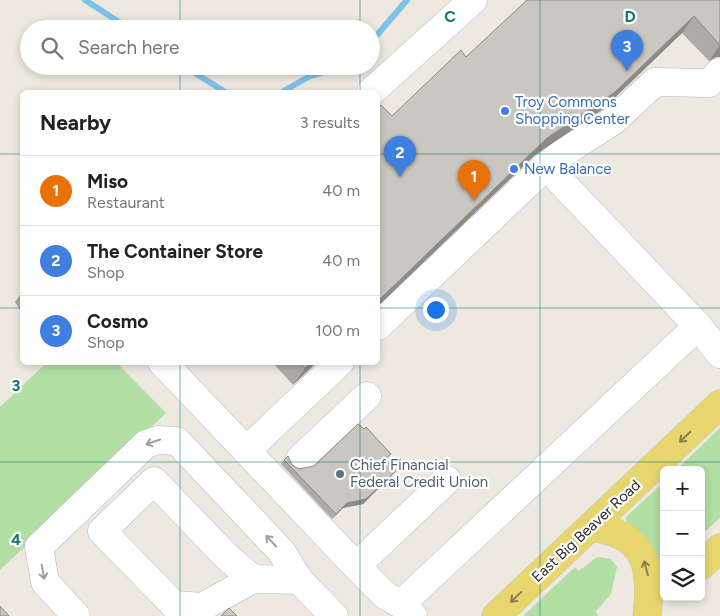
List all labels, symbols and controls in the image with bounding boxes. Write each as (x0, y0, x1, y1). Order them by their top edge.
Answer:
text: C (444, 7, 456, 26)
text: D (624, 7, 636, 26)
search box (20, 20, 380, 75)
pin: 3 (611, 30, 643, 71)
icon: search (38, 34, 66, 62)
text: Search here (78, 36, 180, 59)
place label: Troy Commons Shopping Center (515, 93, 630, 128)
marker: Troy Commons Shopping Center (499, 105, 511, 117)
text: Nearby (40, 110, 111, 135)
text: 3 results (300, 113, 360, 132)
pin: 2 (384, 136, 416, 177)
pin: 1 (458, 160, 490, 201)
place label: New Balance (524, 160, 612, 178)
marker: New Balance (508, 163, 520, 175)
text: Miso (87, 170, 128, 193)
text: 1 (53, 181, 59, 200)
text: 40 m (322, 181, 360, 200)
text: Restaurant (87, 193, 165, 212)
text: The Container Store (87, 240, 263, 263)
text: 2 (51, 251, 61, 270)
text: 40 m (322, 251, 360, 270)
text: Shop (87, 263, 125, 282)
your location (423, 297, 449, 323)
text: Cosmo (87, 310, 148, 333)
text: 3 (52, 321, 60, 340)
text: 100 m (315, 321, 360, 340)
text: Shop (87, 333, 125, 352)
text: 3 (12, 376, 21, 395)
one-way arrow (678, 431, 691, 443)
one-way arrow (145, 438, 161, 448)
place label: Chief Financial Federal Credit Union (350, 456, 488, 491)
map controls (660, 466, 705, 601)
button: + (660, 466, 705, 511)
marker: Chief Financial Federal Credit Union (334, 468, 346, 480)
street label: East Big Beaver Road (528, 476, 644, 586)
button: − (660, 511, 705, 556)
text: 4 (11, 530, 21, 549)
one-way arrow (265, 534, 277, 547)
button: layers (660, 556, 705, 601)
one-way arrow (641, 560, 651, 576)
one-way arrow (39, 563, 49, 579)
one-way arrow (510, 591, 522, 603)

